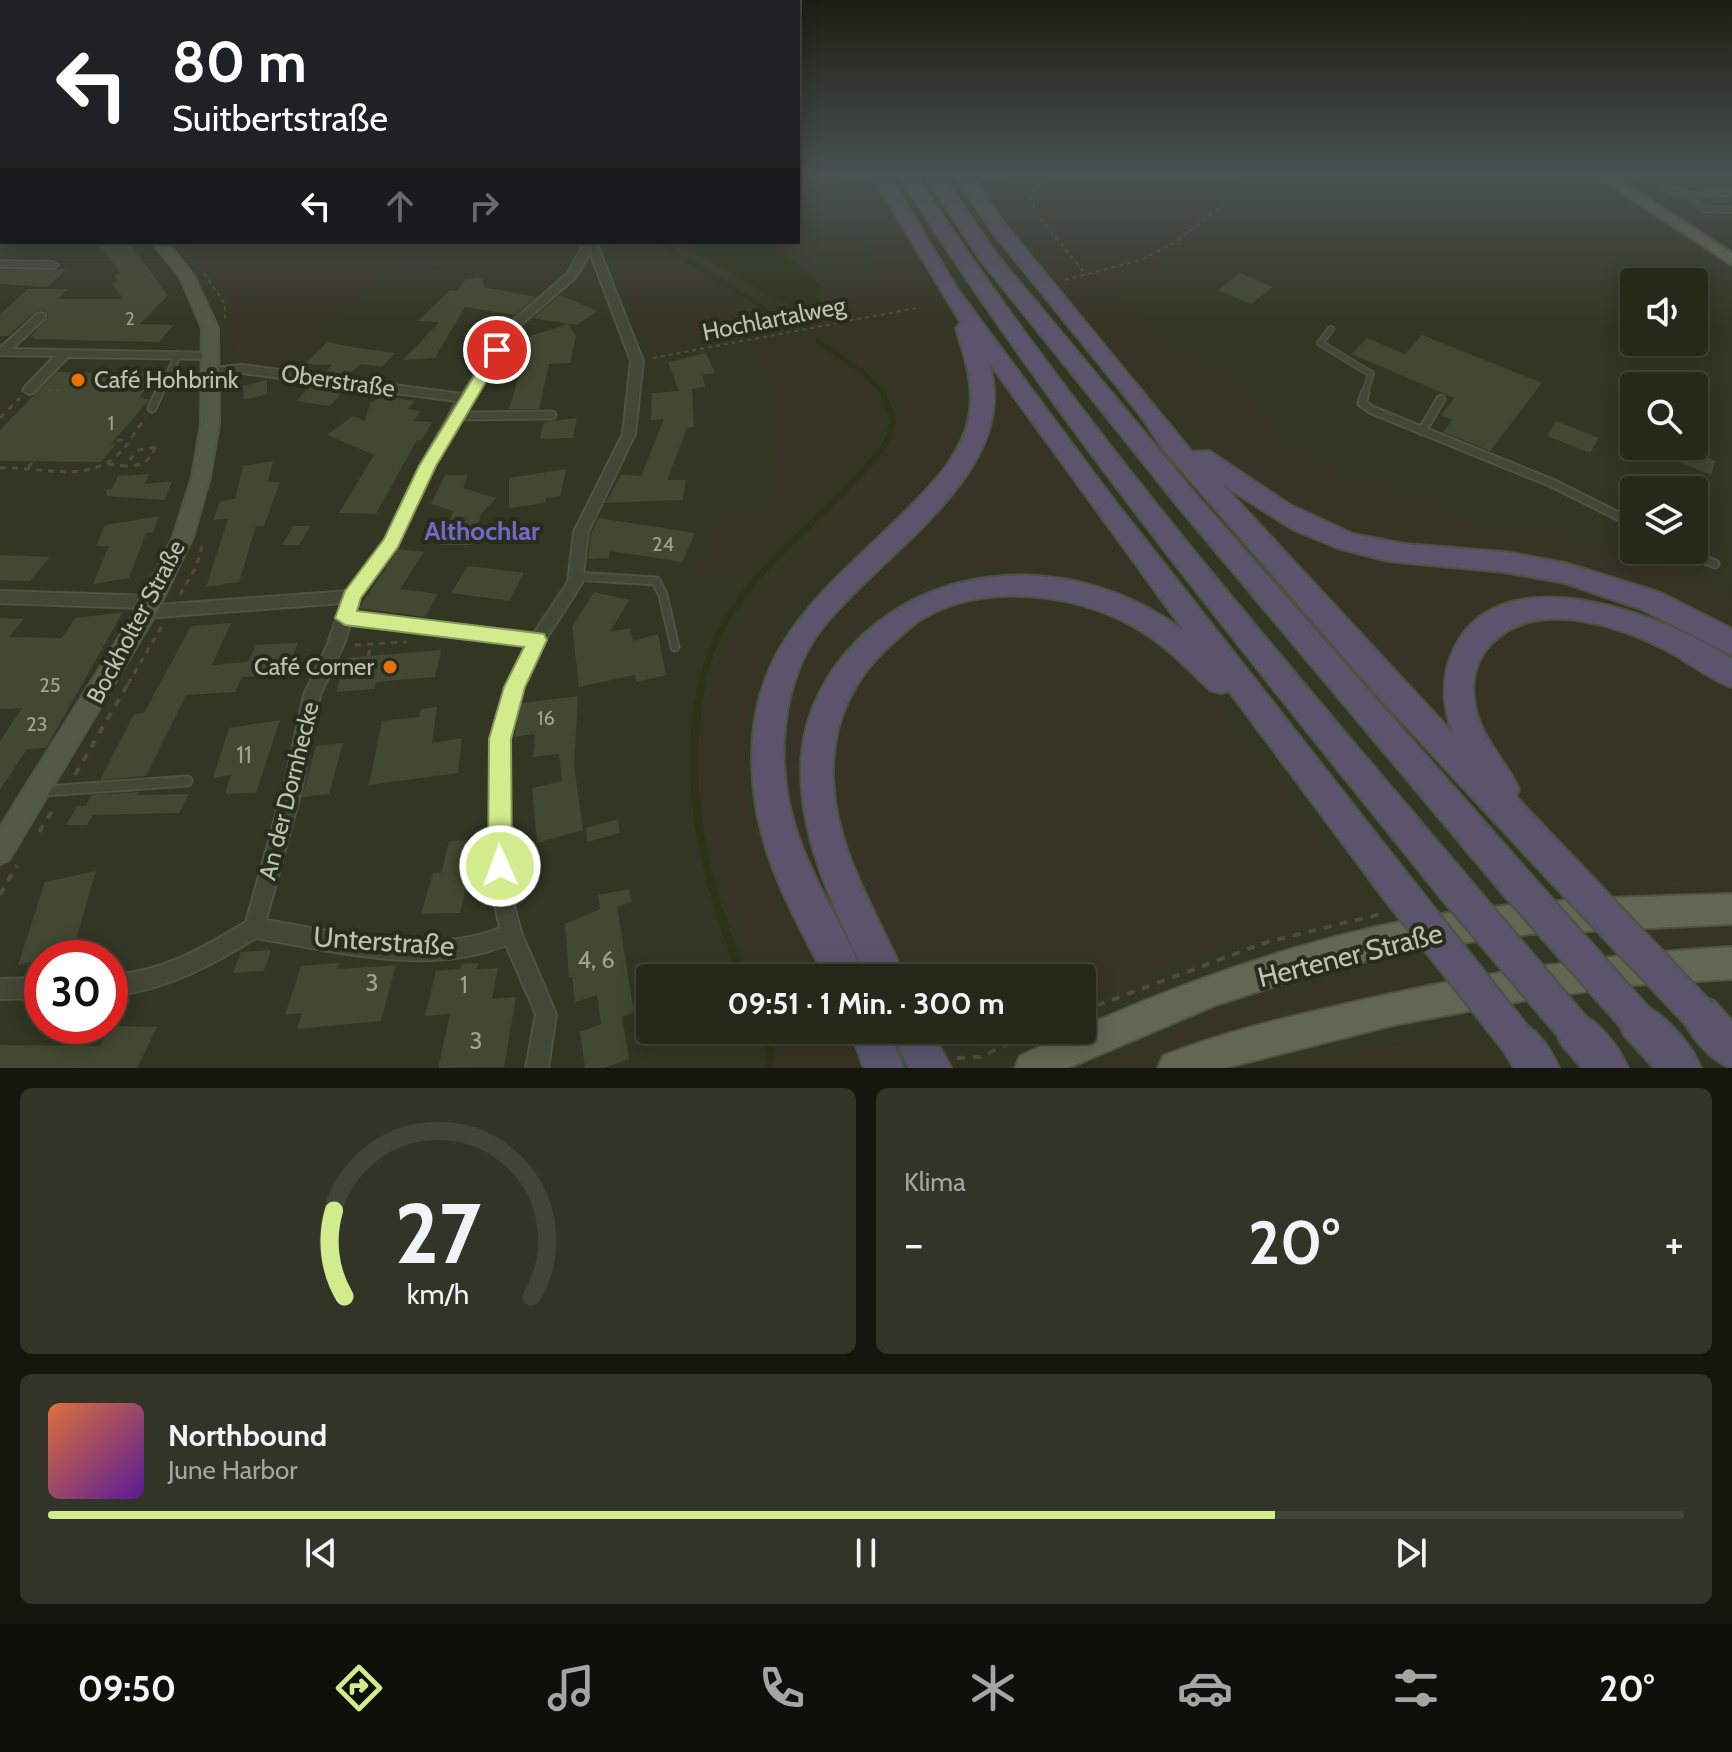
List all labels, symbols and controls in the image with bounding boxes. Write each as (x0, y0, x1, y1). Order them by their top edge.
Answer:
text: 80 m (172, 28, 307, 96)
icon: left (40, 32, 144, 136)
text: Suitbertstraße (172, 96, 388, 140)
icon: left (294, 184, 338, 228)
icon: ahead (378, 184, 422, 228)
icon: right (462, 184, 506, 228)
map controls (1620, 268, 1708, 564)
button: sound (1620, 268, 1708, 356)
street label: Hochlartalweg (700, 290, 849, 347)
house number: 2 (125, 308, 135, 330)
pin (463, 316, 531, 384)
icon: arrive (475, 328, 519, 372)
street label: Oberstraße (279, 358, 397, 403)
place label: Café Hohbrink (94, 365, 239, 394)
marker: Café Hohbrink (69, 371, 87, 389)
button: search (1620, 372, 1708, 460)
house number: 1 (108, 411, 114, 435)
button: layers (1620, 476, 1708, 564)
district label: Althochlar (424, 515, 540, 547)
house number: 24 (652, 532, 674, 556)
street label: Bockholter Straße (80, 535, 191, 708)
place label: Café Corner (254, 652, 374, 681)
marker: Café Corner (381, 658, 399, 676)
house number: 25 (39, 673, 61, 697)
street label: An der Dornhecke (252, 699, 325, 883)
house number: 16 (537, 706, 555, 730)
house number: 23 (26, 712, 48, 736)
house number: 11 (236, 740, 252, 769)
position arrow (458, 824, 542, 908)
street label: Hertener Straße (1254, 916, 1446, 994)
street label: Unterstraße (312, 919, 456, 963)
speed limit sign: 30 (24, 940, 128, 1044)
house number: 4, 6 (577, 945, 615, 974)
house number: 3 (366, 968, 378, 997)
house number: 1 (460, 970, 468, 999)
text: 09:51 · 1 Min. · 300 m (727, 985, 1005, 1022)
house number: 3 (470, 1026, 482, 1055)
text: Klima (904, 1166, 966, 1198)
text: 27 (395, 1183, 481, 1284)
text: 20° (1248, 1206, 1340, 1279)
text: − (904, 1217, 923, 1270)
text: + (1665, 1217, 1684, 1270)
text: km/h (407, 1276, 469, 1311)
text: Northbound (168, 1417, 327, 1454)
text: June Harbor (168, 1454, 297, 1486)
icon: previous (299, 1531, 343, 1575)
icon: pause (844, 1531, 888, 1575)
icon: next (1389, 1531, 1433, 1575)
icon: directions (331, 1660, 387, 1716)
icon: music (543, 1660, 599, 1716)
icon: phone (754, 1660, 810, 1716)
icon: climate (965, 1660, 1021, 1716)
icon: car (1177, 1660, 1233, 1716)
icon: filters (1388, 1660, 1444, 1716)
text: 09:50 (78, 1666, 176, 1710)
text: 20° (1599, 1666, 1654, 1710)

